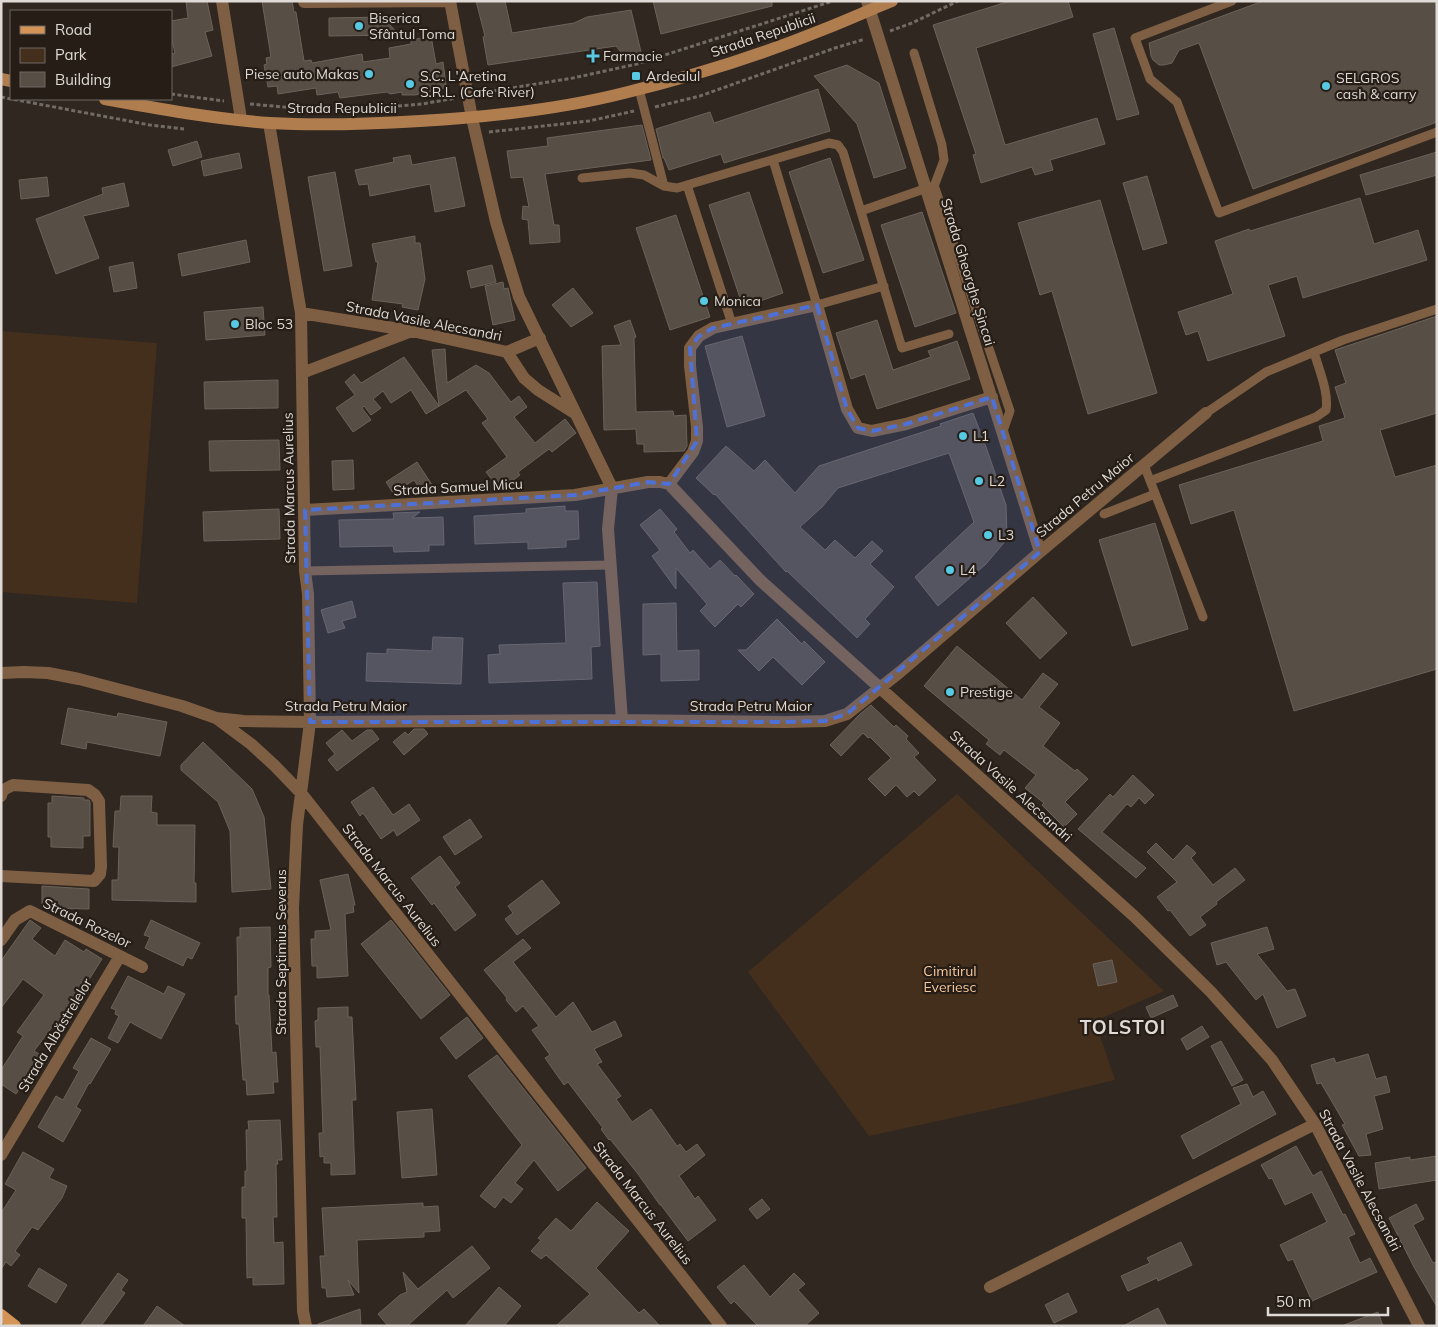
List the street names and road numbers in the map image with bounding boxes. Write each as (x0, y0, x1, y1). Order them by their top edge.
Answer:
street label: Strada Republicii (708, 9, 818, 61)
street label: Strada Republicii (287, 99, 397, 117)
street label: Strada Gheorghe Șincai (937, 196, 999, 348)
street label: Strada Vasile Alecsandri (345, 297, 503, 345)
street label: Strada Marcus Aurelius (279, 412, 299, 564)
street label: Strada Petru Maior (1032, 448, 1138, 541)
street label: Strada Samuel Micu (393, 475, 523, 499)
street label: Strada Petru Maior (285, 697, 408, 715)
street label: Strada Petru Maior (690, 697, 813, 715)
street label: Strada Vasile Alecsandri (946, 726, 1076, 846)
street label: Strada Marcus Aurelius (338, 820, 446, 950)
street label: Strada Septimius Severus (272, 869, 290, 1035)
street label: Strada Rozelor (40, 894, 135, 953)
street label: Strada Albăstrelelor (14, 974, 97, 1095)
street label: Strada Vasile Alecsandri (1315, 1106, 1405, 1254)
street label: Strada Marcus Aurelius (589, 1138, 697, 1268)

